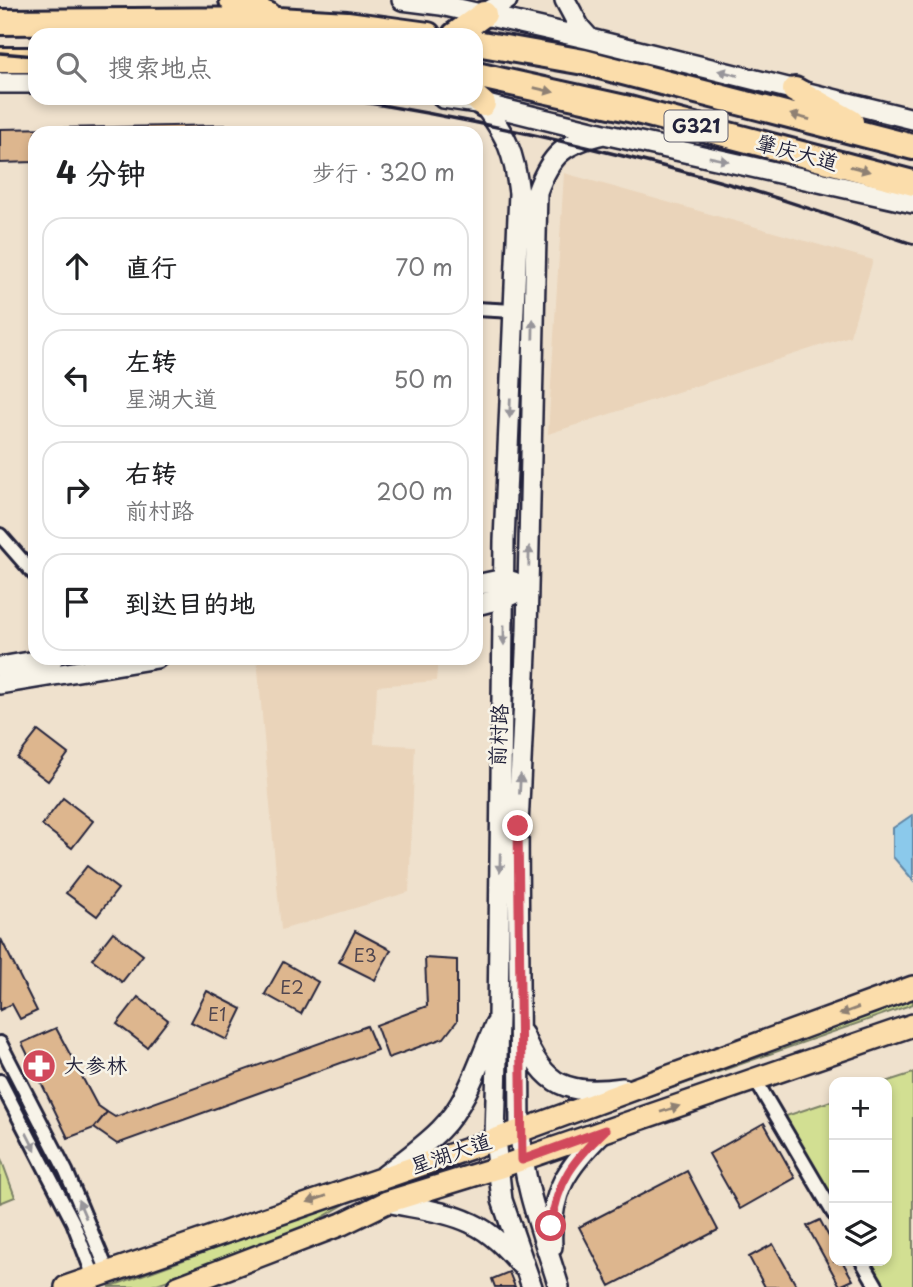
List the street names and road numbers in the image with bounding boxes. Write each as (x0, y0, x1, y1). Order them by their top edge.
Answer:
road number: G321 (664, 110, 728, 142)
street label: 肇庆大道 (753, 125, 842, 177)
street label: 前村路 (479, 703, 515, 767)
street label: 星湖大道 (405, 1123, 495, 1181)

